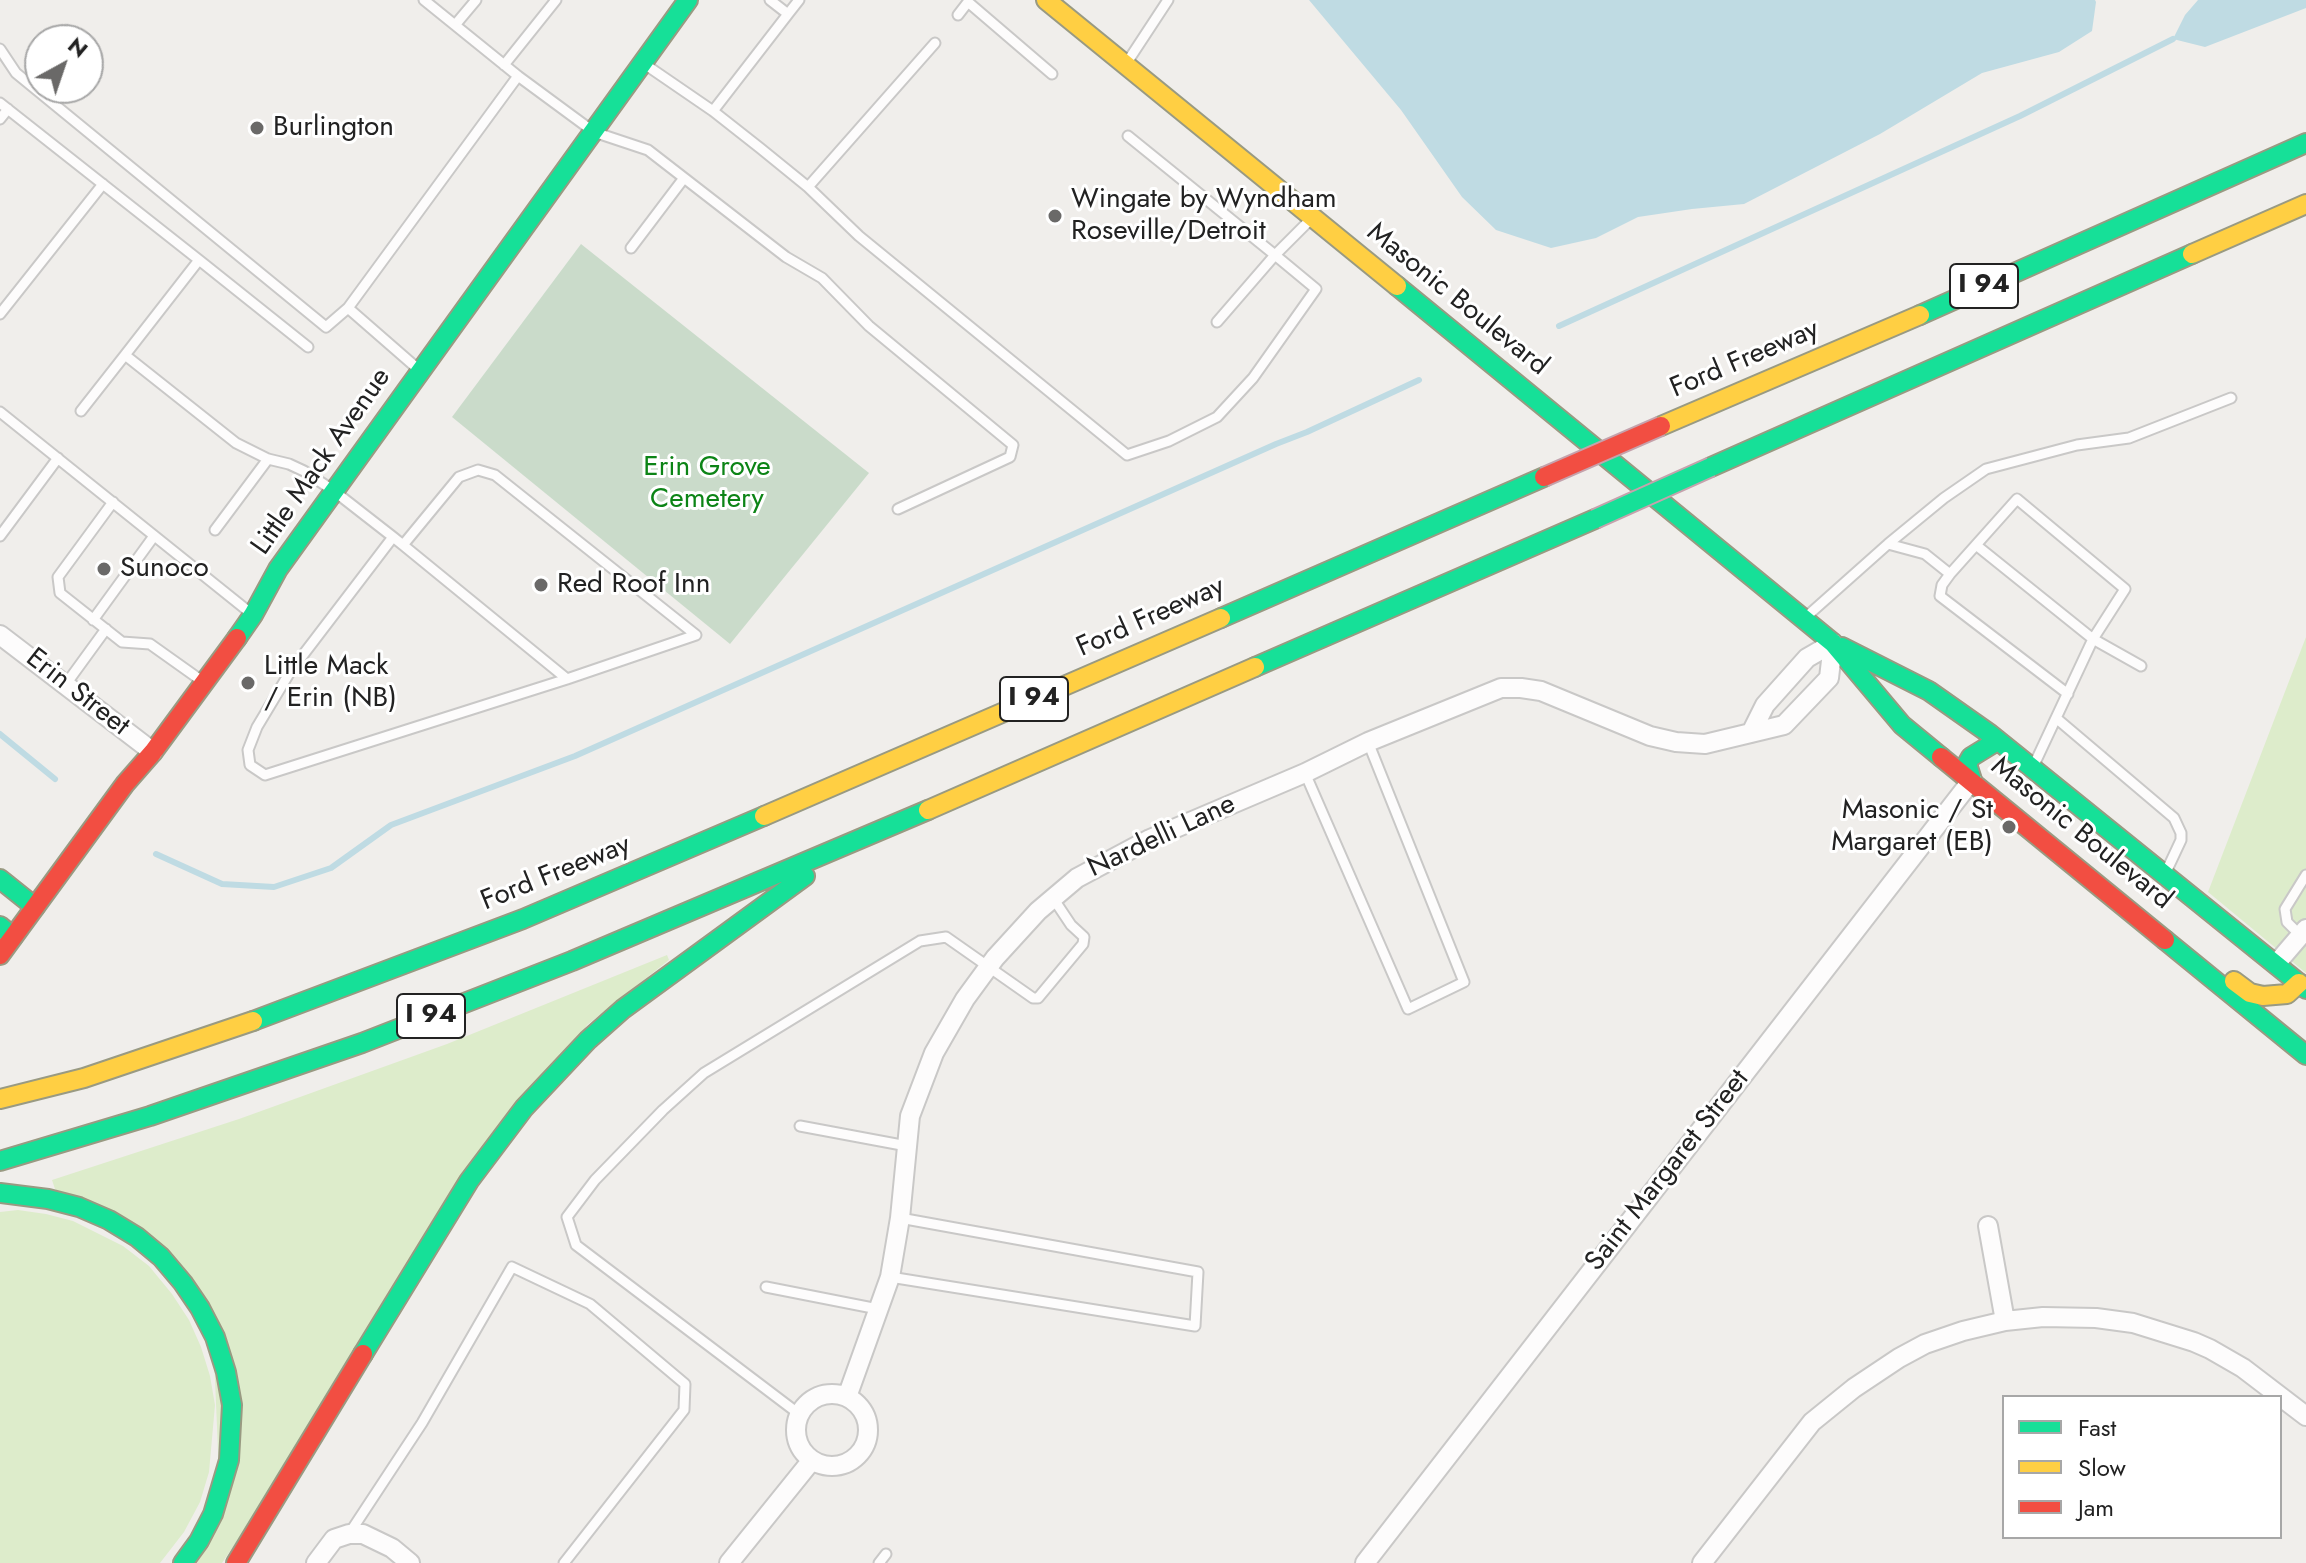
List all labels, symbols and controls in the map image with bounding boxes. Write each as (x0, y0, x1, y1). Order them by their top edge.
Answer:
north arrow (24, 24, 104, 104)
text: N (61, 29, 95, 65)
place label: Burlington (273, 111, 394, 145)
marker: Burlington (248, 119, 266, 137)
place label: Wingate by Wyndham Roseville/Detroit (1071, 183, 1337, 249)
marker: Wingate by Wyndham Roseville/Detroit (1046, 207, 1064, 225)
street label: Masonic Boulevard (1359, 216, 1555, 384)
road number: I 94 (1950, 264, 2018, 308)
street label: Ford Freeway (1666, 314, 1824, 406)
street label: Little Mack Avenue (245, 362, 399, 562)
park label: Erin Grove Cemetery (643, 451, 771, 517)
place label: Sunoco (120, 552, 209, 586)
marker: Sunoco (95, 560, 113, 578)
place label: Red Roof Inn (557, 568, 710, 602)
street label: Ford Freeway (1072, 570, 1230, 666)
marker: Red Roof Inn (532, 576, 550, 594)
street label: Erin Street (19, 642, 135, 744)
place label: Little Mack / Erin (NB) (264, 650, 397, 716)
marker: Little Mack / Erin (NB) (239, 674, 257, 692)
road number: I 94 (1000, 677, 1068, 721)
street label: Masonic Boulevard (1983, 750, 2179, 918)
street label: Nardelli Lane (1083, 788, 1241, 886)
place label: Masonic / St Margaret (EB) (1831, 794, 1993, 860)
marker: Masonic / St Margaret (EB) (2000, 818, 2018, 836)
street label: Ford Freeway (476, 829, 636, 919)
road number: I 94 (397, 994, 465, 1038)
street label: Saint Margaret Street (1579, 1064, 1757, 1278)
legend (2002, 1395, 2282, 1539)
text: Fast (2078, 1410, 2116, 1445)
text: Slow (2078, 1450, 2126, 1485)
text: Jam (2078, 1490, 2114, 1525)

